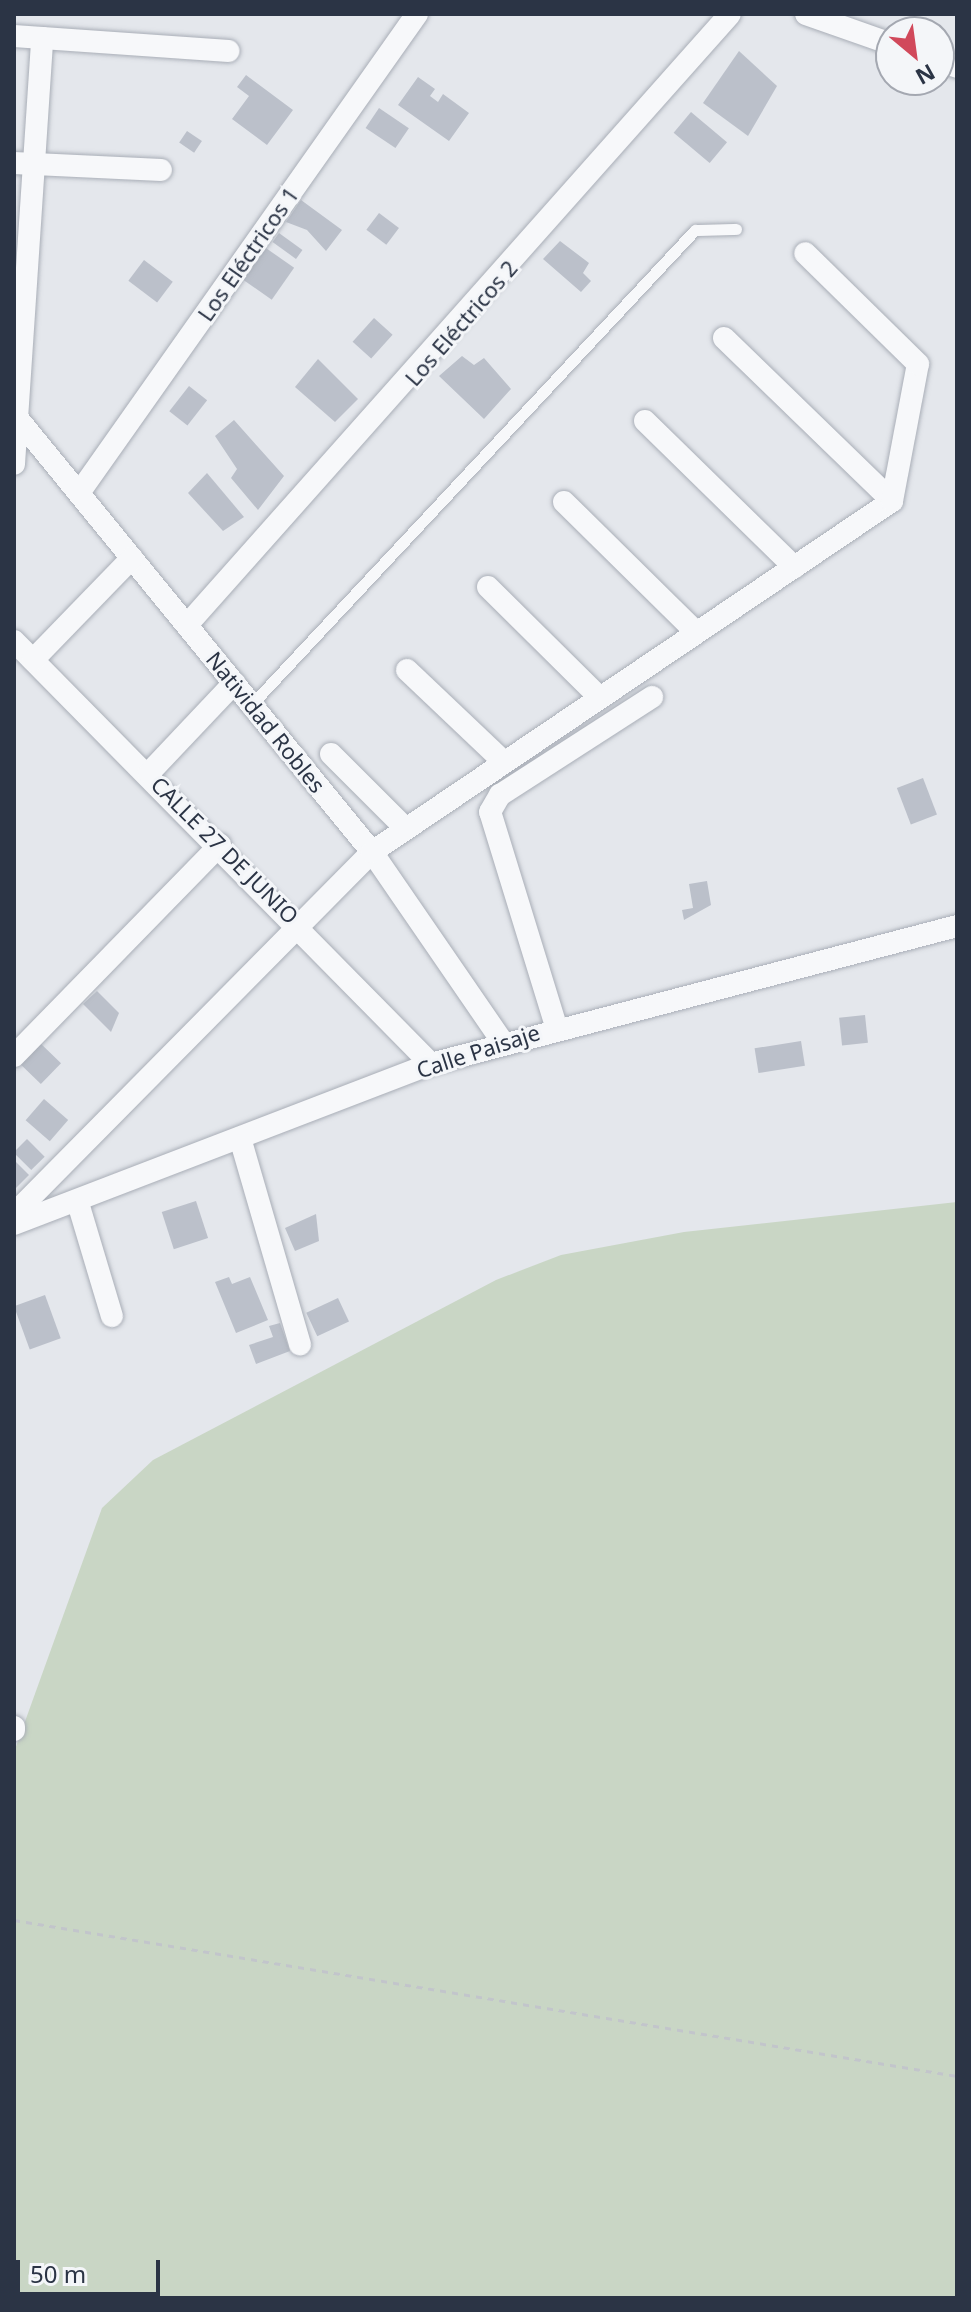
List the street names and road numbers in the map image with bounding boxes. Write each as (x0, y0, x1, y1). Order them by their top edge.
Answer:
street label: Los Eléctricos 1 (192, 182, 304, 326)
street label: Los Eléctricos 2 (399, 255, 523, 391)
street label: Natividad Robles (201, 646, 331, 798)
street label: CALLE 27 DE JUNIO (146, 771, 304, 929)
street label: Calle Paisaje (413, 1019, 543, 1083)

